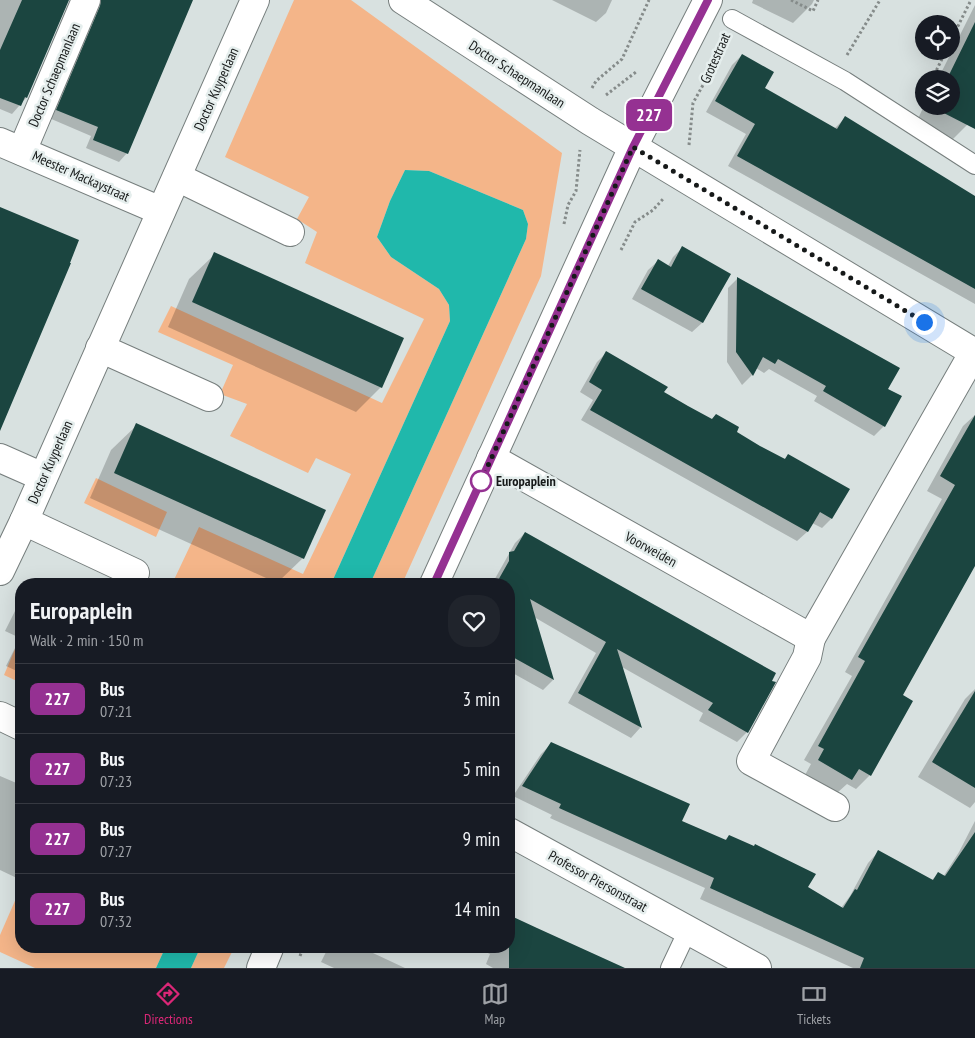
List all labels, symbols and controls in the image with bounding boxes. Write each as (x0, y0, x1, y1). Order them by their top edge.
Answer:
map controls (915, 15, 960, 115)
button: locate (915, 15, 960, 60)
street label: Doctor Schaepmanlaan (24, 20, 84, 130)
street label: Grotestraat (696, 30, 734, 86)
street label: Doctor Schaepmanlaan (466, 36, 568, 112)
street label: Doctor Kuyperlaan (190, 45, 242, 133)
button: layers (915, 70, 960, 115)
line badge: 227 (620, 99, 678, 131)
text: 227 (636, 103, 662, 126)
street label: Meester Mackaystraat (30, 146, 133, 206)
your location (912, 310, 937, 335)
street label: Doctor Kuyperlaan (24, 418, 76, 506)
marker: Europaplein (470, 470, 492, 492)
place label: Europaplein (496, 472, 556, 490)
street label: Voorweiden (621, 527, 680, 571)
text: Europaplein (30, 595, 132, 626)
button: heart (448, 595, 500, 647)
text: Walk · 2 min · 150 m (30, 630, 143, 650)
text: Bus (100, 677, 124, 701)
text: 227 (45, 687, 70, 710)
text: 3 min (463, 687, 500, 711)
text: 07:21 (100, 701, 132, 721)
text: Bus (100, 747, 124, 771)
text: 227 (45, 757, 70, 780)
text: 5 min (463, 757, 500, 781)
text: 07:23 (100, 771, 132, 791)
text: Bus (100, 817, 124, 841)
text: 227 (45, 827, 70, 850)
text: 9 min (463, 827, 500, 851)
text: 07:27 (100, 841, 132, 861)
street label: Professor Piersonstraat (545, 846, 651, 916)
text: Bus (100, 887, 124, 911)
text: 227 (45, 897, 70, 920)
text: 14 min (454, 897, 500, 921)
text: 07:32 (100, 911, 132, 931)
tab: Directions (144, 980, 193, 1028)
tab: Map (481, 980, 509, 1028)
tab: Tickets (797, 980, 831, 1028)

